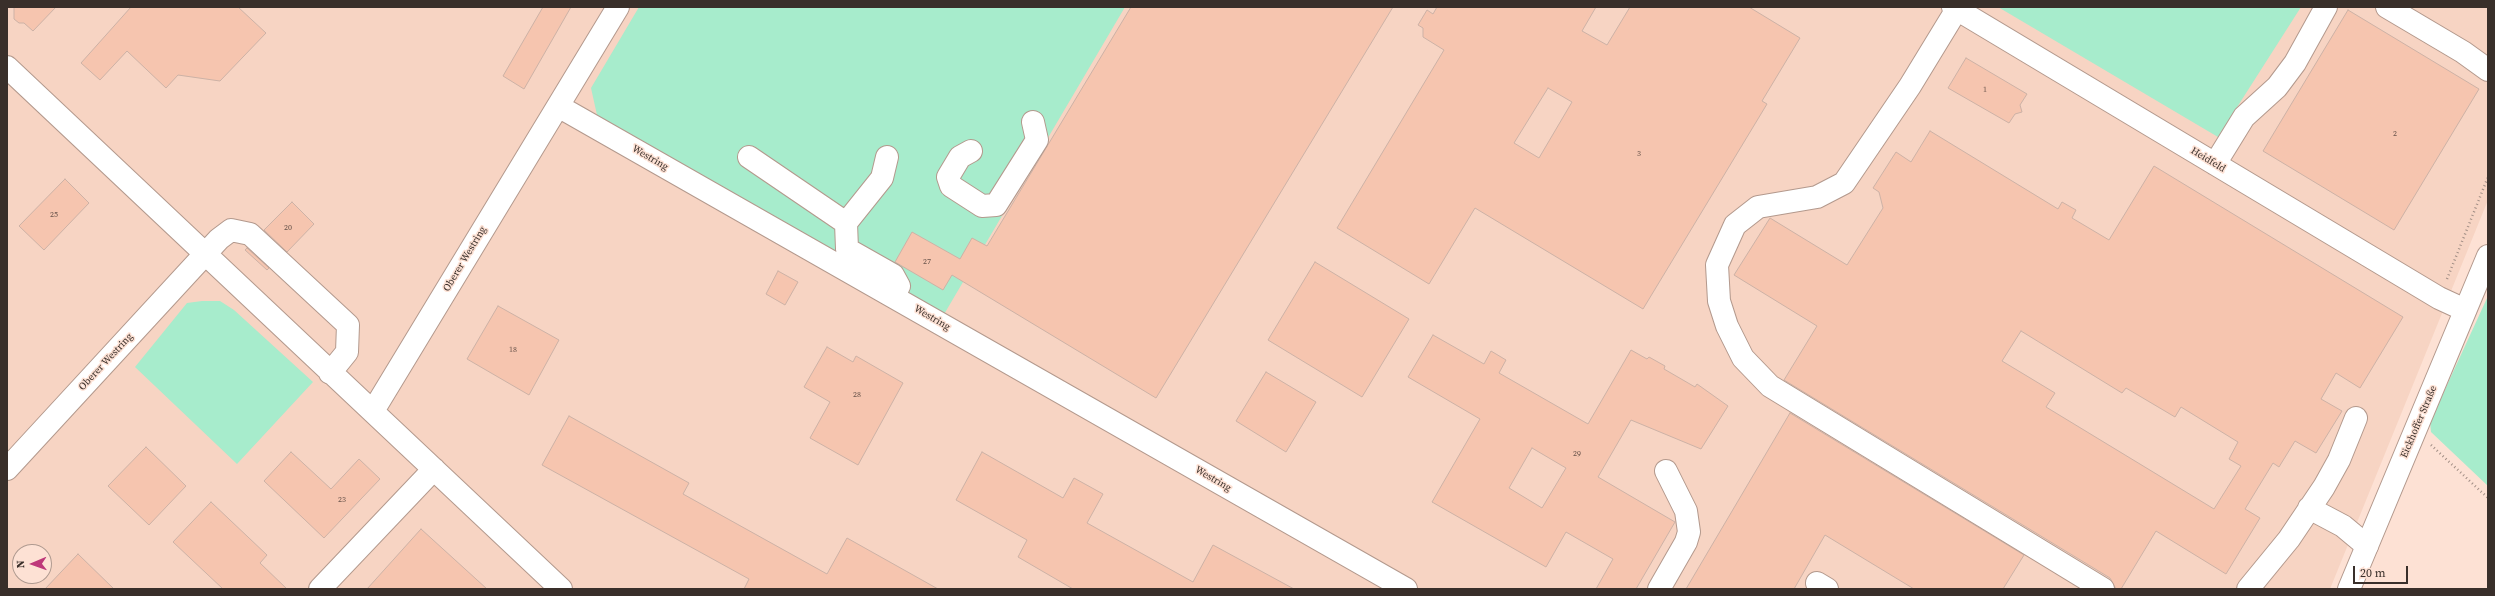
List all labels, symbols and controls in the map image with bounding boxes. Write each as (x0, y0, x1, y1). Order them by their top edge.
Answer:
house number: 1 (1983, 85, 1987, 95)
house number: 2 (2393, 129, 2397, 139)
street label: Westring (630, 143, 670, 173)
street label: Heidfeld (2188, 145, 2228, 175)
house number: 3 (1637, 149, 1641, 159)
house number: 25 (50, 210, 58, 220)
house number: 20 (284, 223, 292, 233)
street label: Oberer Westring (441, 224, 489, 294)
house number: 27 (923, 257, 931, 267)
street label: Westring (912, 303, 952, 333)
street label: Oberer Westring (76, 331, 136, 393)
house number: 18 (509, 345, 517, 355)
street label: Eickhoffer Straße (2398, 384, 2440, 460)
house number: 28 (853, 390, 861, 400)
house number: 29 (1573, 449, 1581, 459)
street label: Westring (1193, 464, 1233, 494)
house number: 23 (338, 495, 346, 505)
north arrow (12, 544, 52, 584)
scale bar (2355, 558, 2410, 584)
text: N (13, 560, 28, 569)
text: 20 m (2360, 565, 2386, 581)

